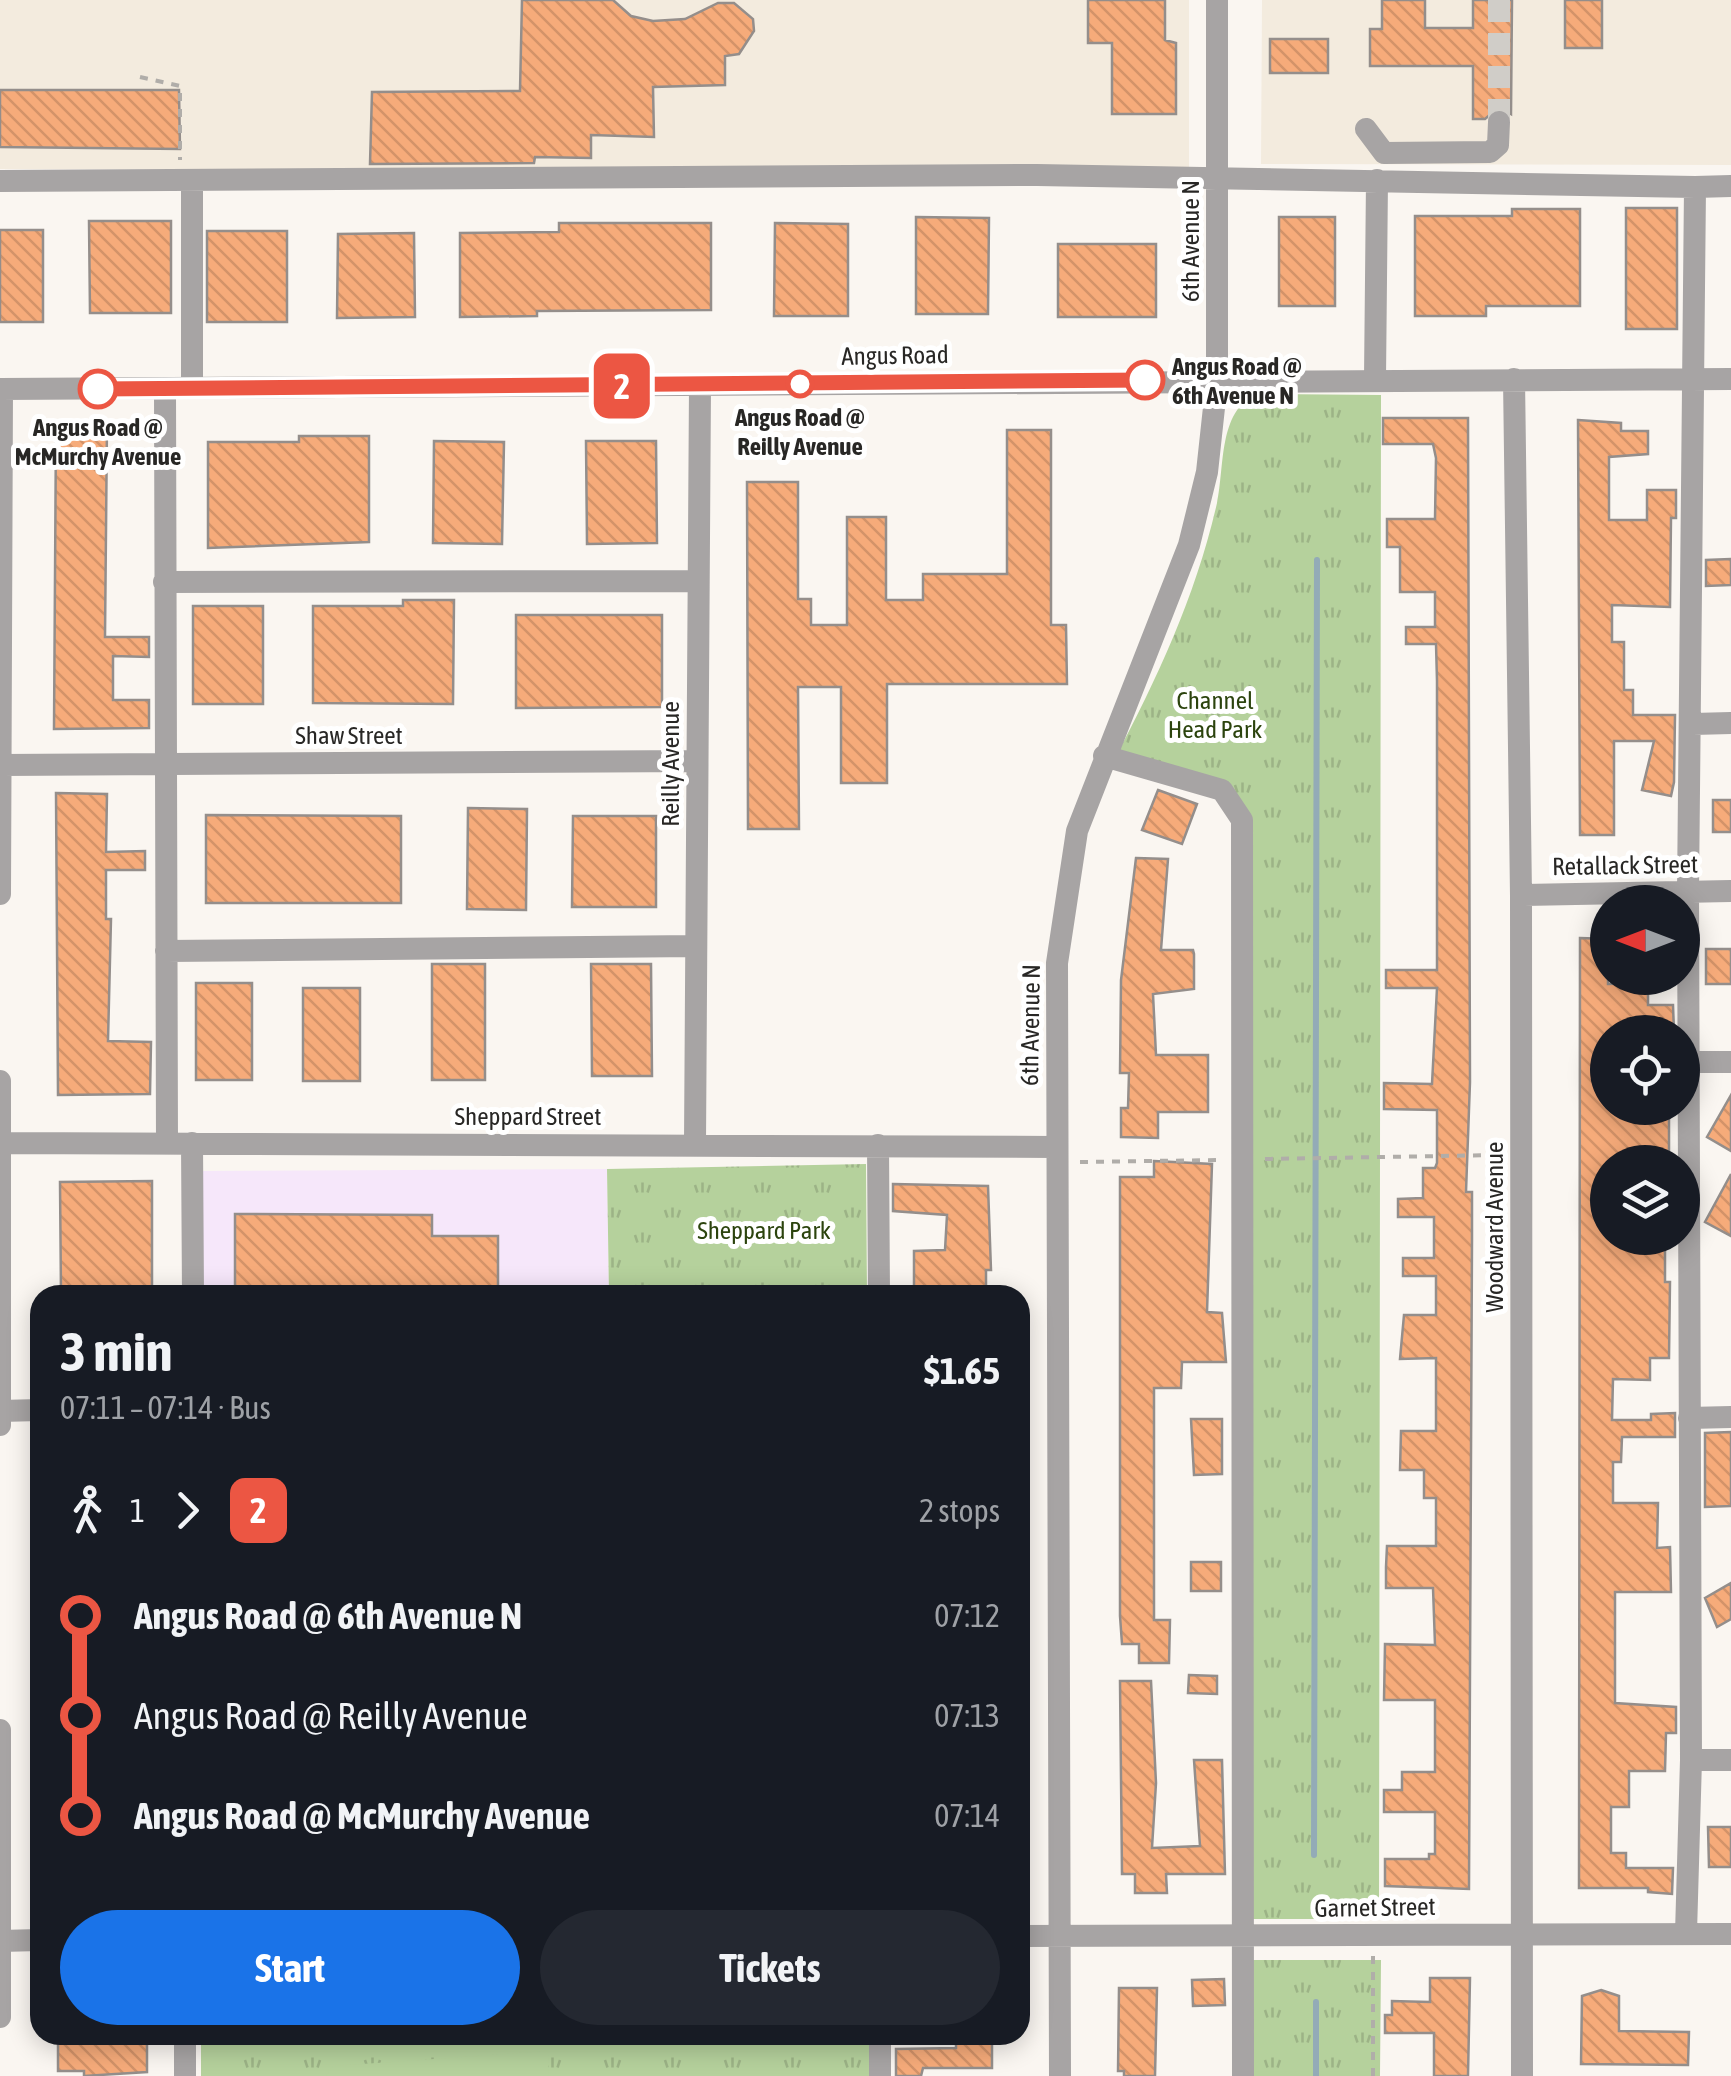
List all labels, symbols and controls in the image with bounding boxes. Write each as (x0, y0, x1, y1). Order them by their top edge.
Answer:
street label: 6th Avenue N (1176, 180, 1204, 302)
street label: Angus Road (841, 340, 949, 370)
place label: Angus Road @ 6th Avenue N (1171, 352, 1302, 409)
line badge: 2 (590, 354, 654, 418)
marker: Angus Road @ 6th Avenue N (1126, 361, 1164, 399)
text: 2 (614, 366, 630, 406)
marker: Angus Road @ McMurchy Avenue (79, 370, 117, 408)
marker: Angus Road @ Reilly Avenue (787, 371, 813, 397)
place label: Angus Road @ Reilly Avenue (734, 403, 865, 460)
place label: Angus Road @ McMurchy Avenue (15, 413, 181, 470)
park label: Channel Head Park (1168, 686, 1262, 743)
street label: Reilly Avenue (656, 701, 684, 827)
street label: Shaw Street (295, 721, 403, 749)
street label: Retallack Street (1552, 850, 1698, 880)
north arrow (1590, 885, 1700, 995)
map controls (1590, 885, 1700, 1255)
street label: 6th Avenue N (1015, 964, 1045, 1086)
button: locate (1590, 1015, 1700, 1125)
street label: Sheppard Street (455, 1102, 601, 1130)
street label: Woodward Avenue (1480, 1142, 1508, 1312)
button: layers (1590, 1145, 1700, 1255)
park label: Sheppard Park (697, 1216, 831, 1244)
text: 3 min (60, 1320, 172, 1383)
text: $1.65 (924, 1349, 1000, 1392)
text: 07:11 – 07:14 · Bus (60, 1389, 271, 1426)
icon: walk (60, 1483, 115, 1538)
icon: forward (160, 1483, 215, 1538)
text: 2 (250, 1490, 267, 1530)
text: 1 (130, 1492, 145, 1529)
text: 2 stops (919, 1492, 1000, 1529)
text: Angus Road @ 6th Avenue N (134, 1594, 522, 1637)
text: 07:12 (934, 1597, 1000, 1634)
text: Angus Road @ Reilly Avenue (134, 1694, 528, 1737)
text: 07:13 (934, 1697, 1000, 1734)
text: Angus Road @ McMurchy Avenue (134, 1794, 590, 1837)
text: 07:14 (934, 1797, 1000, 1834)
street label: Garnet Street (1314, 1892, 1436, 1922)
button: Start (60, 1910, 520, 2025)
button: Tickets (540, 1910, 1000, 2025)

